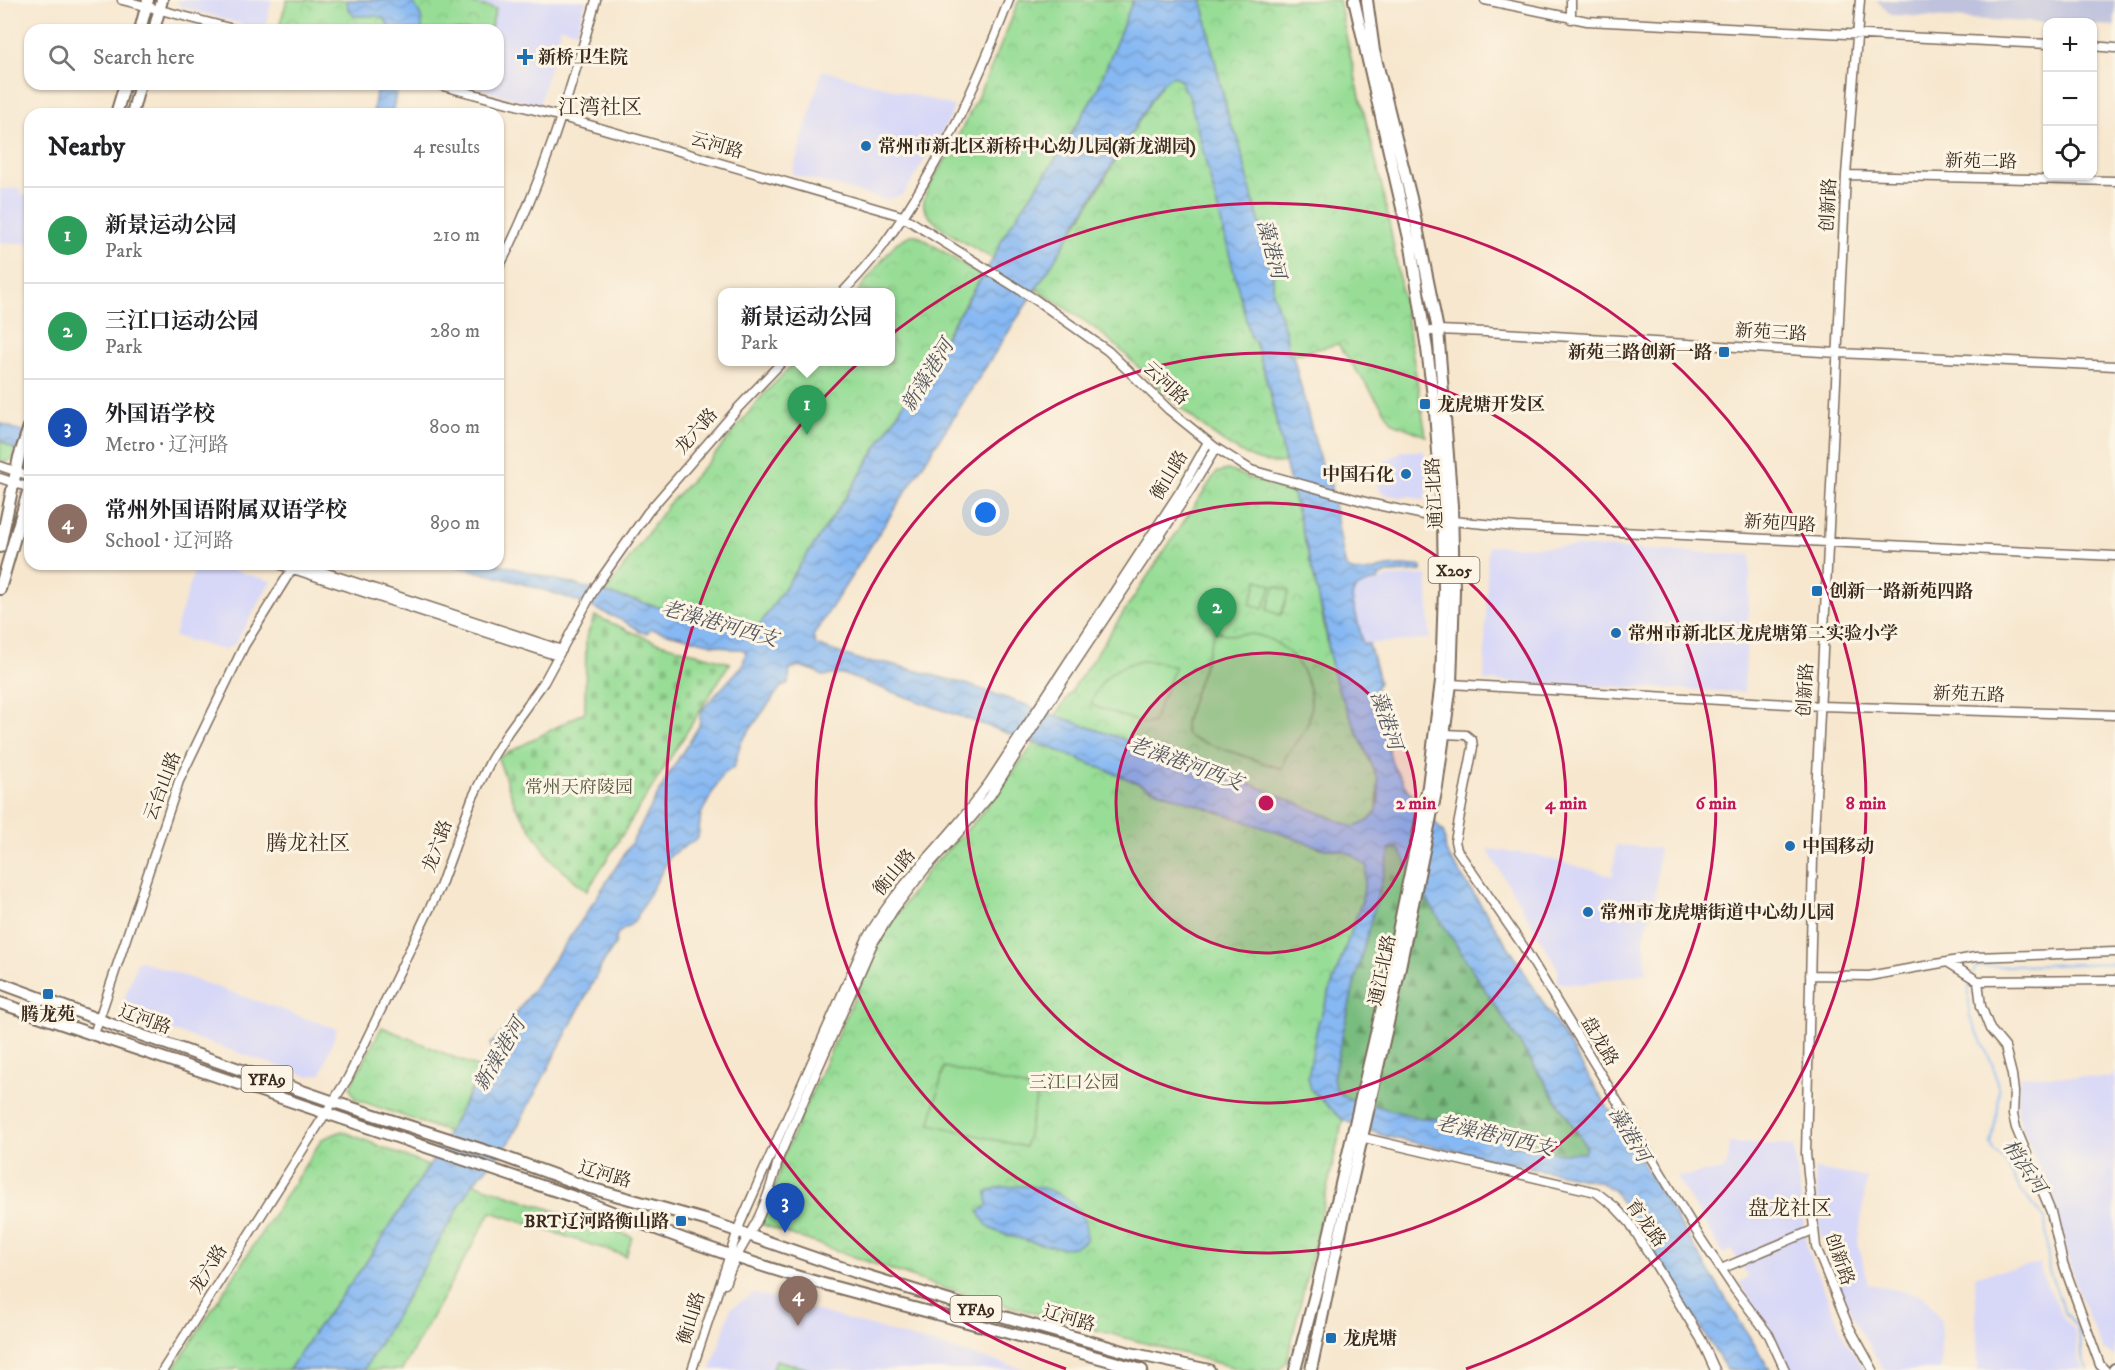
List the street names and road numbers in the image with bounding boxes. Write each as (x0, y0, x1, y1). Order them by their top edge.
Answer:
street label: 云河路 (688, 128, 746, 164)
street label: 新苑二路 (1945, 150, 2017, 174)
street label: 创新路 (1817, 178, 1841, 233)
street label: 新苑三路 (1734, 320, 1807, 346)
street label: 云河路 (1138, 357, 1193, 410)
street label: 龙六路 (671, 404, 723, 459)
street label: 衡山路 (1147, 447, 1193, 504)
street label: 通江北路 (1422, 456, 1448, 529)
street label: 新苑四路 (1743, 511, 1816, 537)
road number: X205 (1428, 557, 1480, 583)
street label: 创新路 (1794, 663, 1818, 718)
street label: 新苑五路 (1933, 683, 2005, 707)
street label: 云台山路 (140, 749, 186, 824)
street label: 龙六路 (418, 817, 458, 875)
street label: 衡山路 (869, 845, 921, 900)
street label: 通江北路 (1365, 933, 1401, 1008)
street label: 辽河路 (116, 1000, 174, 1040)
street label: 盘龙路 (1576, 1013, 1622, 1070)
road number: YFA9 (242, 1066, 292, 1092)
street label: 辽河路 (576, 1157, 634, 1193)
street label: 育龙路 (1620, 1195, 1670, 1252)
street label: 创新路 (1820, 1230, 1858, 1288)
street label: 龙六路 (185, 1241, 232, 1298)
street label: 衡山路 (674, 1289, 710, 1347)
road number: YFA9 (950, 1296, 1002, 1322)
street label: 辽河路 (1040, 1301, 1098, 1337)

